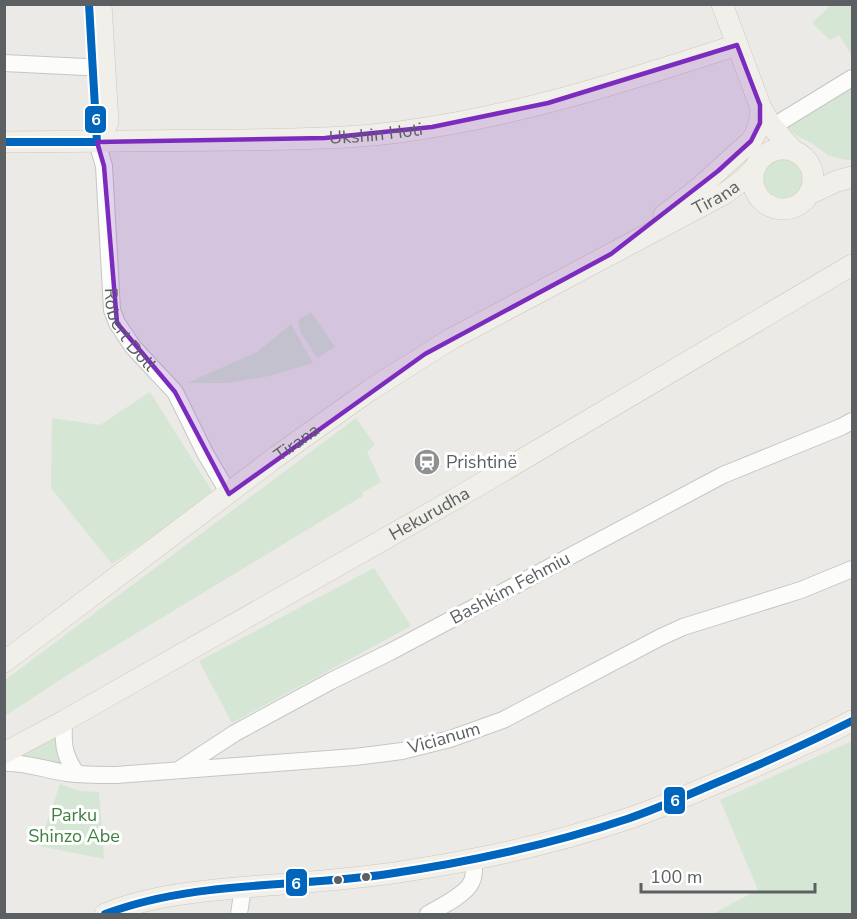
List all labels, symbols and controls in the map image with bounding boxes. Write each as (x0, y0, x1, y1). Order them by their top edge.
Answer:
line badge: 6 (84, 105, 107, 134)
text: 6 (91, 109, 101, 131)
street label: Ukshin Hoti (328, 117, 424, 150)
street label: Tirana (688, 175, 744, 221)
street label: Robert Doll (99, 287, 162, 377)
street label: Tirana (269, 418, 324, 467)
station icon: Prishtinë (412, 447, 442, 477)
place label: Prishtinë (446, 450, 517, 474)
street label: Hekurudha (385, 481, 474, 546)
street label: Bashkim Fehmiu (446, 546, 574, 630)
street label: Vicianum (404, 716, 483, 760)
line badge: 6 (663, 786, 686, 815)
text: 6 (670, 790, 680, 812)
park label: Parku Shinzo Abe (28, 803, 120, 848)
scale bar (641, 856, 815, 894)
text: 100 m (650, 865, 702, 889)
line badge: 6 (285, 868, 308, 897)
unlabelled marker (360, 871, 372, 883)
text: 6 (291, 873, 301, 895)
unlabelled marker (332, 874, 344, 886)

